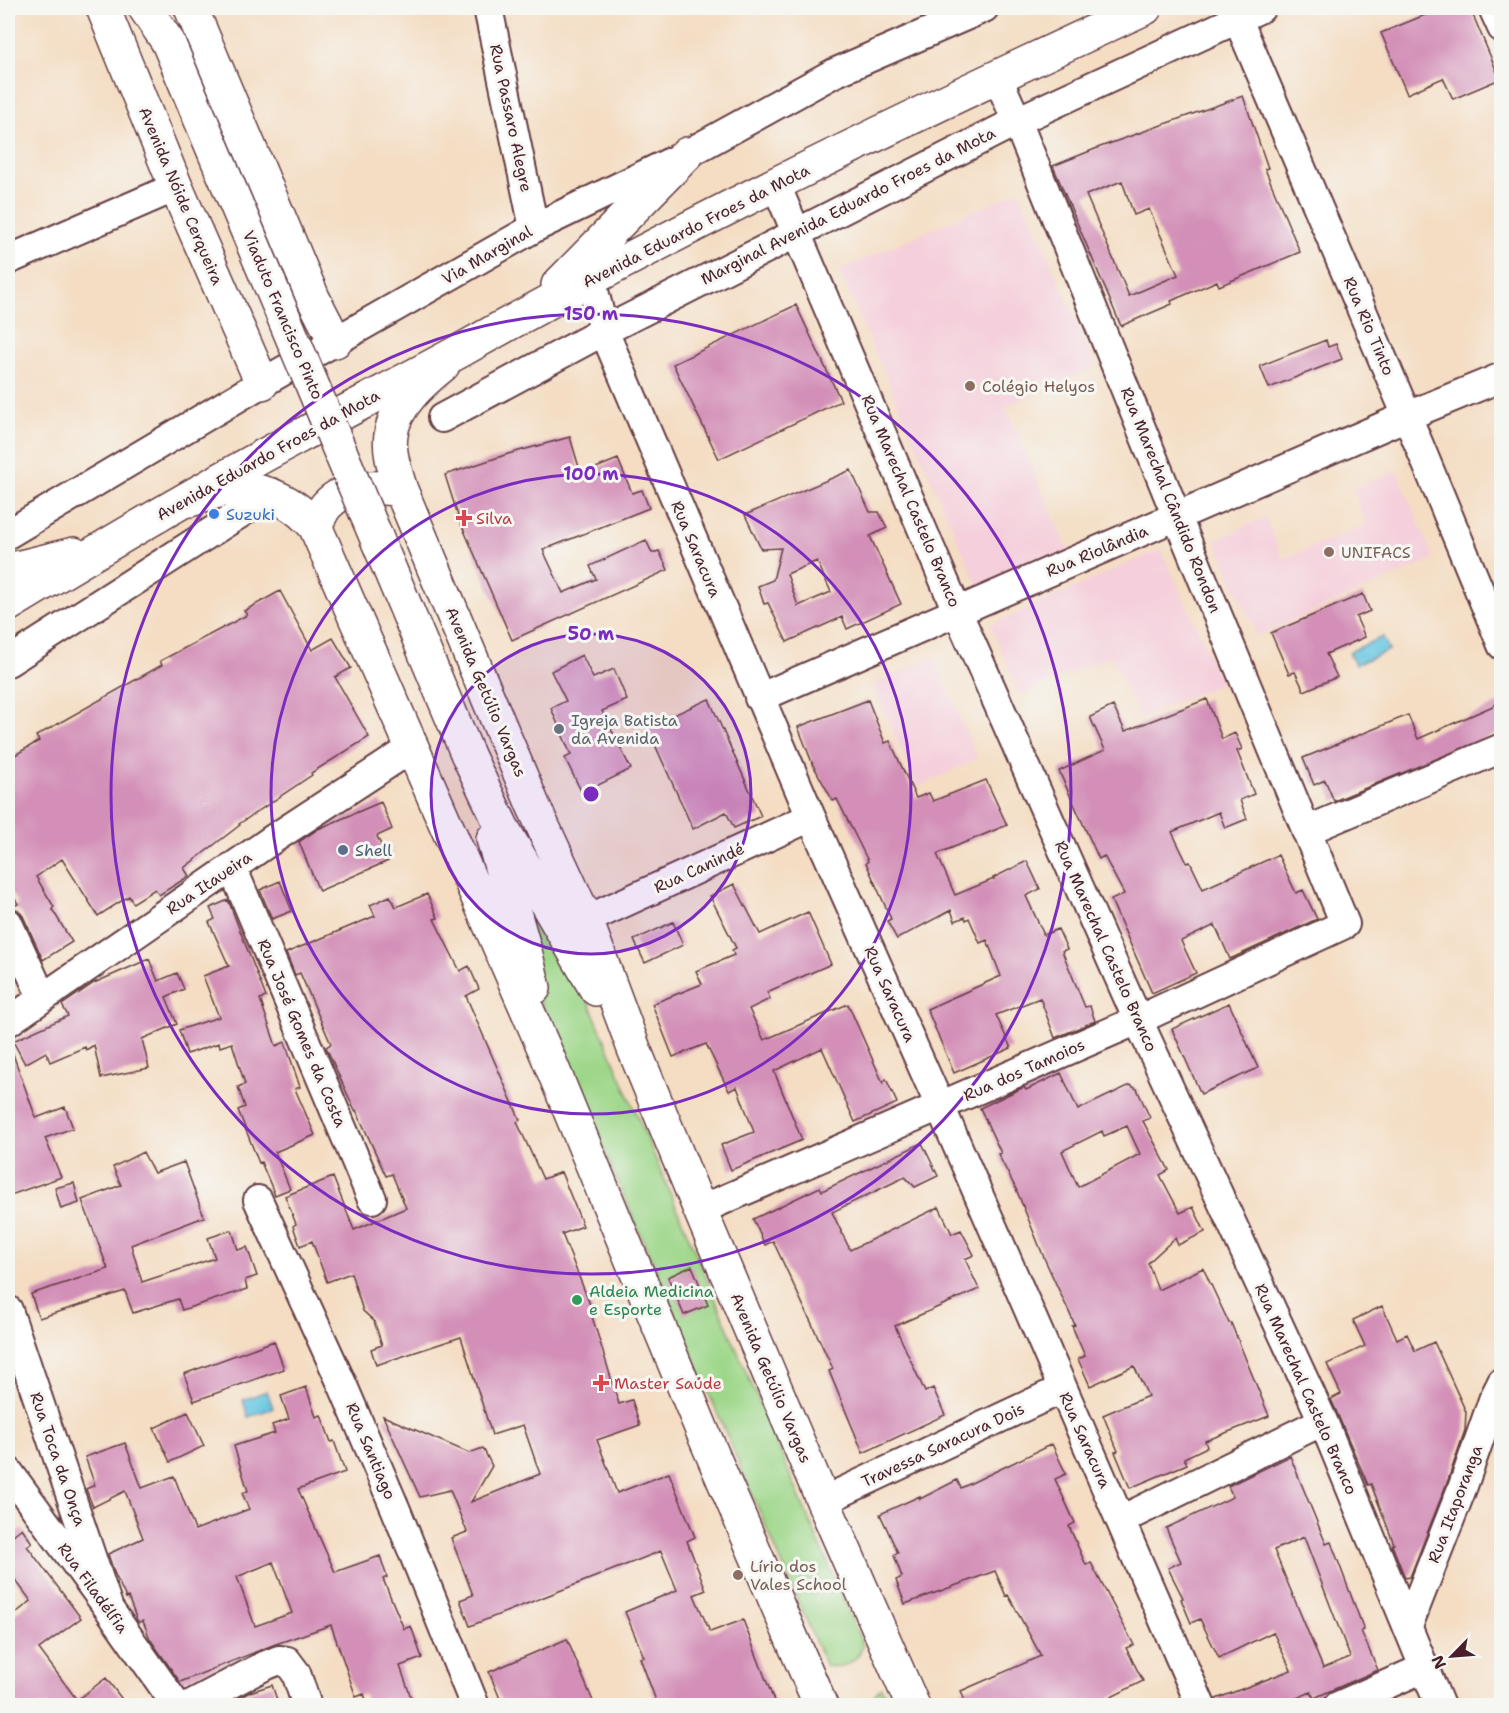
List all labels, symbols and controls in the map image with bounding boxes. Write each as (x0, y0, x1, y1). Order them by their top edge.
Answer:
street label: Rua Passaro Alegre (485, 42, 537, 194)
street label: Avenida Nóide Cerqueira (134, 104, 228, 288)
street label: Marginal Avenida Eduardo Froes da Mota (697, 122, 999, 290)
street label: Avenida Eduardo Froes da Mota (579, 159, 813, 293)
street label: Via Marginal (438, 221, 536, 289)
street label: Viaduto Francisco Pinto (238, 227, 328, 403)
street label: Rua Rio Tinto (1339, 273, 1399, 379)
text: 150 m (564, 302, 619, 326)
place label: Colégio Helyos (982, 376, 1095, 397)
marker: Colégio Helyos (963, 379, 977, 393)
street label: Rua Marechal Cândido Rondon (1116, 384, 1226, 616)
street label: Avenida Eduardo Froes da Mota (153, 385, 383, 525)
street label: Rua Marechal Castelo Branco (857, 392, 965, 610)
text: 100 m (563, 462, 619, 486)
street label: Rua Saracura (666, 497, 726, 601)
place label: Suzuki (226, 504, 275, 525)
marker: Suzuki (207, 507, 221, 521)
place label: Silva (476, 508, 512, 529)
marker: Silva (457, 511, 471, 525)
street label: Rua Riolândia (1043, 520, 1151, 582)
place label: UNIFACS (1341, 542, 1411, 563)
marker: UNIFACS (1322, 545, 1336, 559)
street label: Avenida Getúlio Vargas (441, 604, 531, 780)
text: 50 m (568, 622, 615, 646)
place label: Igreja Batista da Avenida (571, 710, 678, 749)
marker: Igreja Batista da Avenida (552, 722, 566, 736)
centre of rings (581, 784, 601, 804)
street label: Rua Marechal Castelo Branco (1050, 837, 1162, 1055)
street label: Rua Canindé (650, 838, 748, 898)
place label: Shell (355, 840, 392, 861)
marker: Shell (336, 843, 350, 857)
street label: Rua Itaueira (162, 847, 256, 919)
street label: Rua José Gomes da Costa (253, 936, 351, 1130)
street label: Rua Saracura (859, 943, 921, 1045)
street label: Rua dos Tamoios (960, 1034, 1088, 1106)
street label: Rua Marechal Castelo Branco (1250, 1280, 1362, 1498)
place label: Aldeia Medicina e Esporte (589, 1281, 714, 1320)
street label: Avenida Getúlio Vargas (726, 1290, 816, 1466)
marker: Aldeia Medicina e Esporte (570, 1293, 584, 1307)
place label: Master Saúde (614, 1373, 722, 1394)
marker: Master Saúde (592, 1374, 610, 1392)
street label: Rua Toca da Onça (25, 1389, 91, 1529)
street label: Rua Saracura (1054, 1389, 1116, 1491)
street label: Travessa Saracura Dois (858, 1398, 1028, 1492)
street label: Rua Santiago (341, 1399, 401, 1503)
street label: Rua Itaporanga (1423, 1442, 1487, 1566)
street label: Rua Filadélfia (53, 1538, 133, 1638)
place label: Lírio dos Vales School (750, 1556, 847, 1595)
marker: Lírio dos Vales School (731, 1568, 745, 1582)
north arrow (1422, 1626, 1482, 1686)
text: N (1427, 1652, 1451, 1672)

